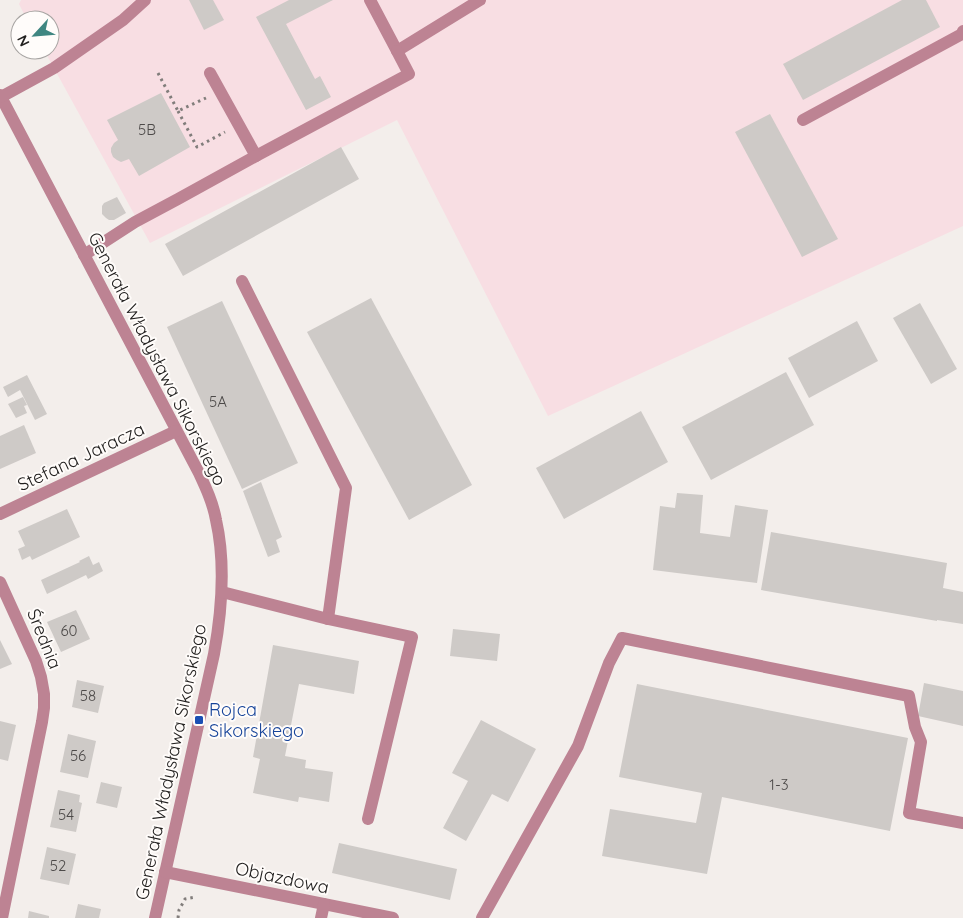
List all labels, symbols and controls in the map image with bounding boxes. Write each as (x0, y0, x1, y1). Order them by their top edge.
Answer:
north arrow (10, 10, 60, 60)
text: N (13, 32, 34, 49)
house number: 5B (138, 120, 156, 139)
street label: Generała Władysława Sikorskiego (83, 228, 232, 490)
house number: 5A (209, 392, 227, 411)
street label: Stefana Jaracza (14, 417, 148, 496)
street label: Średnia (22, 605, 67, 672)
house number: 60 (61, 621, 78, 640)
street label: Generała Władysława Sikorskiego (130, 622, 211, 902)
house number: 58 (80, 686, 96, 705)
place label: Rojca Sikorskiego (209, 698, 304, 742)
marker: Rojca Sikorskiego (193, 714, 205, 726)
house number: 56 (70, 746, 86, 765)
house number: 1-3 (769, 775, 789, 794)
house number: 54 (58, 805, 74, 824)
house number: 52 (50, 856, 66, 875)
street label: Objazdowa (233, 856, 331, 899)

